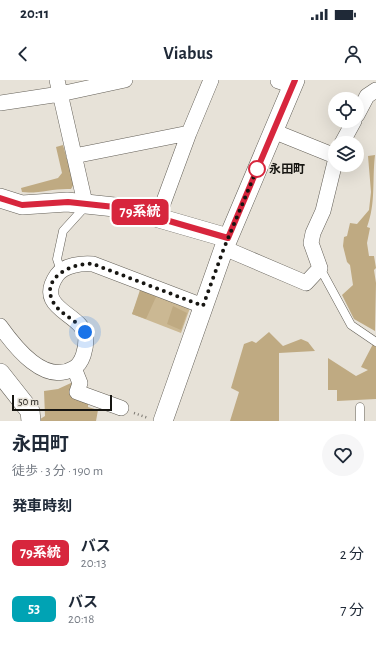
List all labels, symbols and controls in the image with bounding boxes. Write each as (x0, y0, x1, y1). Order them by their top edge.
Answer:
text: 20:11 (20, 6, 49, 21)
icon: back (12, 43, 34, 65)
icon: person (342, 43, 364, 65)
text: Viabus (163, 45, 213, 63)
map controls (328, 92, 364, 172)
button: locate (328, 92, 364, 128)
button: layers (328, 136, 364, 172)
marker: 永田町 (248, 160, 266, 178)
place label: 永田町 (269, 162, 305, 175)
line badge: 79系統 (112, 199, 168, 225)
text: 79系統 (120, 205, 160, 219)
your location (75, 322, 95, 342)
scale bar (12, 393, 112, 412)
text: 50 m (18, 396, 39, 407)
button: heart (322, 434, 364, 476)
text: 永田町 (12, 435, 69, 454)
text: 徒歩 · 3 分 · 190 m (12, 465, 103, 478)
text: 発車時刻 (12, 499, 72, 514)
text: バス (81, 539, 111, 554)
text: 79系統 (20, 546, 61, 560)
text: 2 分 (340, 547, 364, 562)
text: 20:13 (81, 557, 106, 570)
text: バス (68, 595, 98, 610)
text: 53 (28, 602, 40, 616)
text: 7 分 (340, 603, 364, 618)
text: 20:18 (68, 613, 94, 626)

